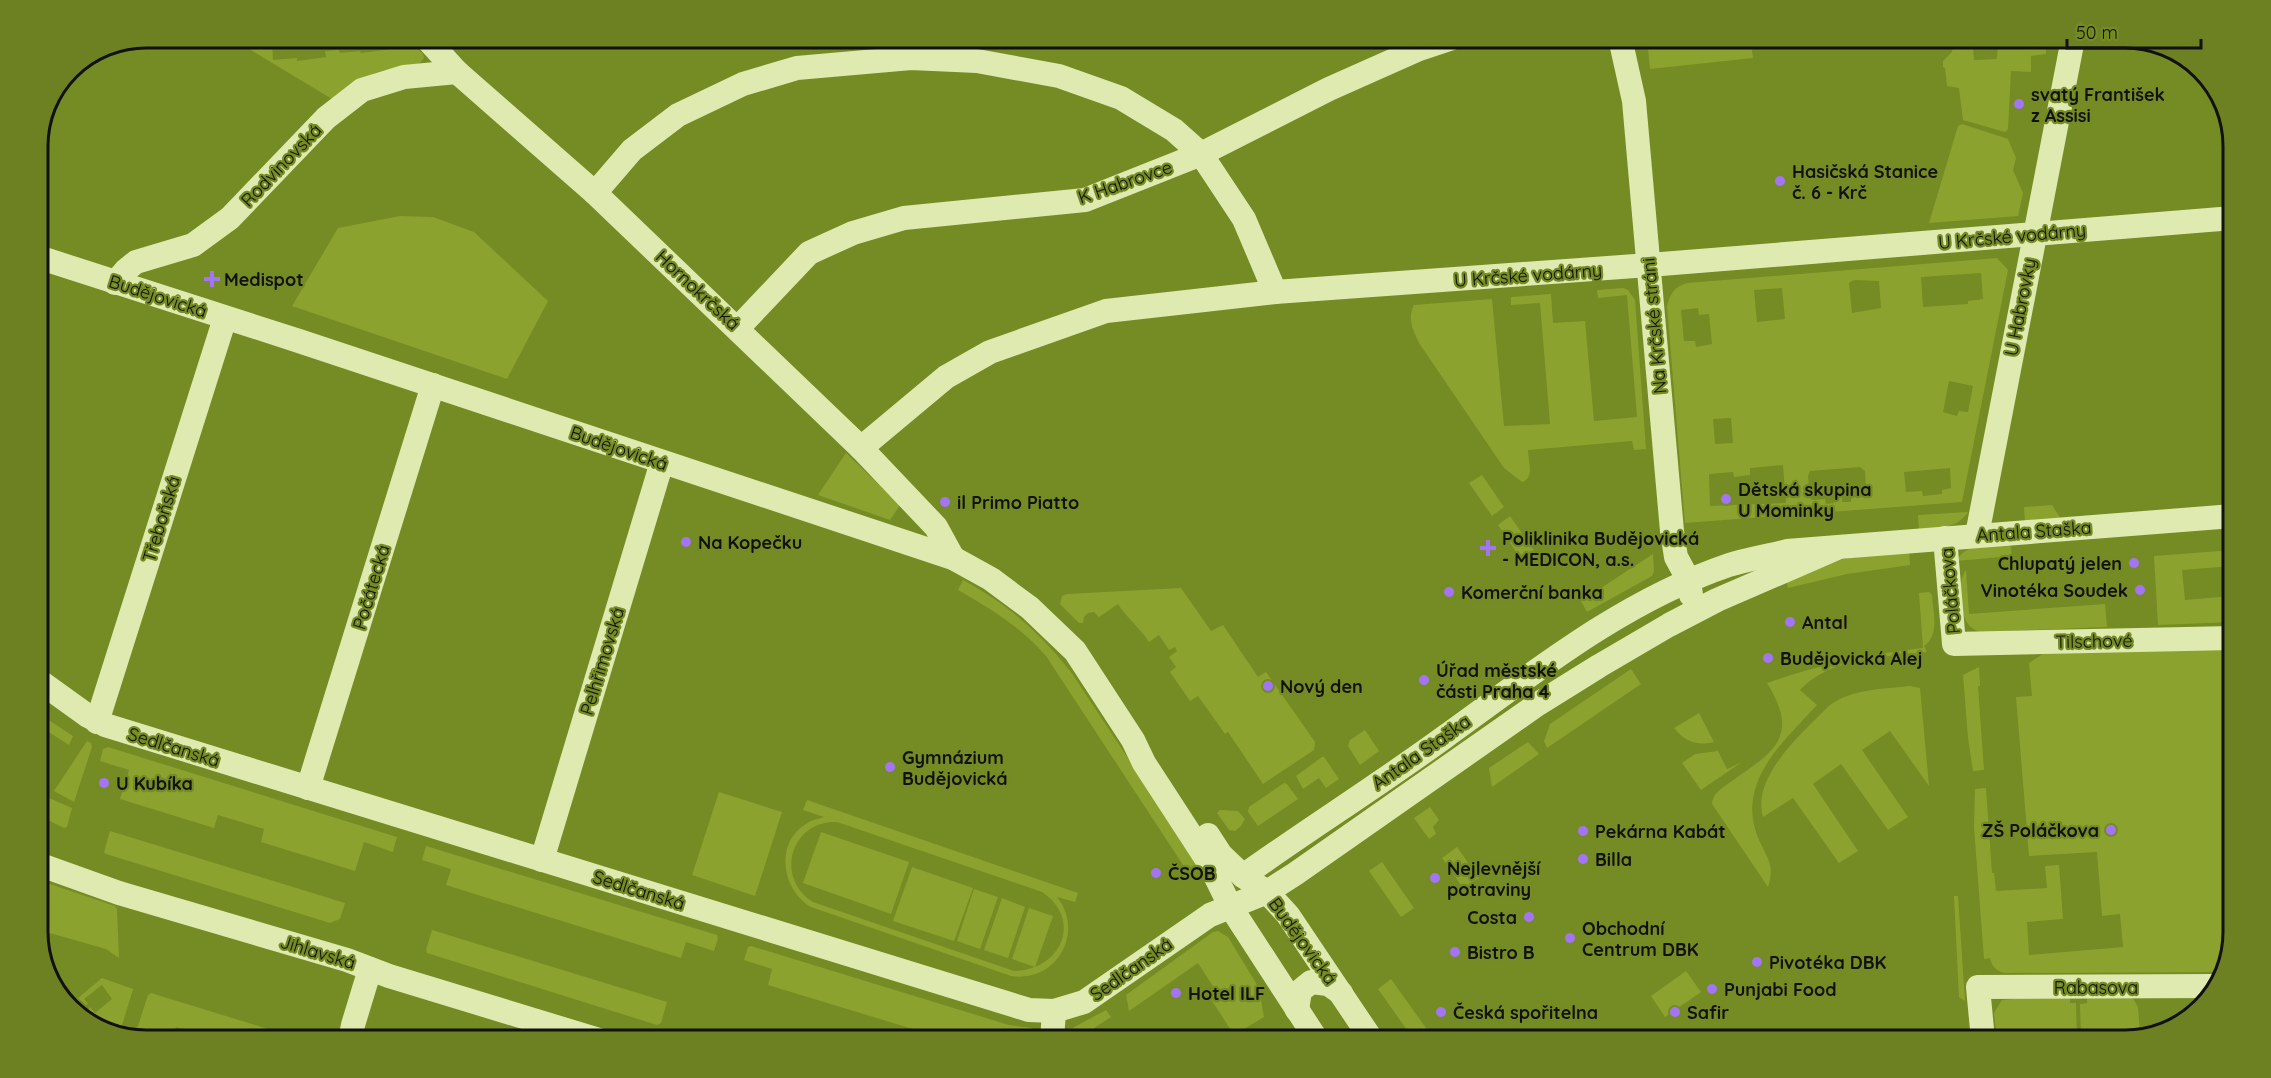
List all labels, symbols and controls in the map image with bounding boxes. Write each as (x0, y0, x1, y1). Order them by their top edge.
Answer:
scale bar (2067, 12, 2200, 50)
text: 50 m (2076, 21, 2118, 44)
place label: svatý František z Assisi (2031, 83, 2165, 127)
marker: svatý František z Assisi (2012, 97, 2026, 111)
street label: Rodvinovská (236, 119, 326, 211)
street label: K Habrovce (1075, 155, 1175, 209)
place label: Hasičská Stanice č. 6 - Krč (1792, 160, 1938, 204)
marker: Hasičská Stanice č. 6 - Krč (1773, 174, 1787, 188)
street label: U Krčské vodárny (1937, 218, 2087, 254)
street label: Hornokrčská (651, 245, 745, 335)
street label: U Habrovky (1999, 256, 2041, 358)
street label: Na Krčské stráni (1637, 257, 1671, 395)
street label: U Krčské vodárny (1453, 258, 1603, 292)
place label: Medispot (224, 268, 304, 291)
street label: Budějovická (106, 269, 210, 323)
marker: Medispot (205, 272, 219, 286)
street label: Budějovická (567, 421, 671, 475)
street label: Třeboňská (137, 473, 185, 565)
place label: Dětská skupina U Mominky (1738, 478, 1872, 522)
place label: il Primo Piatto (957, 491, 1079, 514)
marker: Dětská skupina U Mominky (1719, 492, 1733, 506)
marker: il Primo Piatto (938, 495, 952, 509)
street label: Antala Staška (1976, 516, 2092, 546)
place label: Poliklinika Budějovická - MEDICON, a.s. (1502, 527, 1699, 571)
place label: Na Kopečku (698, 531, 802, 554)
marker: Na Kopečku (679, 535, 693, 549)
marker: Poliklinika Budějovická - MEDICON, a.s. (1479, 539, 1497, 557)
street label: Počátecká (347, 542, 395, 632)
street label: Poláčkova (1935, 547, 1965, 635)
place label: Chlupatý jelen (1998, 552, 2122, 575)
marker: Chlupatý jelen (2127, 556, 2141, 570)
place label: Vinotéka Soudek (1980, 579, 2128, 602)
place label: Komerční banka (1461, 581, 1603, 604)
marker: Vinotéka Soudek (2133, 583, 2147, 597)
marker: Komerční banka (1442, 585, 1456, 599)
street label: Pelhřimovská (575, 604, 629, 718)
place label: Antal (1802, 611, 1848, 634)
marker: Antal (1783, 615, 1797, 629)
street label: Tilschové (2055, 629, 2133, 653)
place label: Budějovická Alej (1780, 647, 1922, 670)
marker: Budějovická Alej (1761, 651, 1775, 665)
place label: Úřad městské části Praha 4 (1436, 659, 1557, 703)
marker: Úřad městské části Praha 4 (1417, 673, 1431, 687)
place label: Nový den (1280, 675, 1363, 698)
marker: Nový den (1261, 679, 1275, 693)
street label: Antala Staška (1367, 710, 1475, 794)
street label: Sedlčanská (125, 722, 223, 772)
place label: Gymnázium Budějovická (902, 746, 1008, 790)
marker: Gymnázium Budějovická (883, 760, 897, 774)
place label: U Kubíka (116, 772, 193, 795)
marker: U Kubíka (97, 776, 111, 790)
place label: ZŠ Poláčkova (1982, 819, 2099, 842)
place label: Pekárna Kabát (1595, 820, 1726, 843)
marker: ZŠ Poláčkova (2104, 823, 2118, 837)
marker: Pekárna Kabát (1576, 824, 1590, 838)
place label: Billa (1595, 848, 1632, 871)
marker: Billa (1576, 852, 1590, 866)
place label: Nejlevnější potraviny (1447, 857, 1541, 901)
place label: ČSOB (1168, 862, 1216, 885)
street label: Sedlčanská (590, 865, 688, 915)
marker: ČSOB (1149, 866, 1163, 880)
marker: Nejlevnější potraviny (1428, 871, 1442, 885)
street label: Budějovická (1264, 893, 1342, 989)
place label: Costa (1467, 906, 1517, 929)
marker: Costa (1522, 910, 1536, 924)
place label: Obchodní Centrum DBK (1582, 917, 1699, 961)
street label: Jihlavská (278, 930, 358, 974)
marker: Obchodní Centrum DBK (1563, 931, 1577, 945)
street label: Sedlčanská (1086, 932, 1176, 1006)
place label: Bistro B (1467, 941, 1535, 964)
marker: Bistro B (1448, 945, 1462, 959)
place label: Pivotéka DBK (1769, 951, 1886, 974)
marker: Pivotéka DBK (1750, 955, 1764, 969)
street label: Rabasova (2054, 976, 2138, 999)
place label: Punjabi Food (1724, 978, 1837, 1001)
place label: Hotel ILF (1188, 982, 1265, 1005)
marker: Punjabi Food (1705, 982, 1719, 996)
marker: Hotel ILF (1169, 986, 1183, 1000)
place label: Česká spořitelna (1453, 1001, 1598, 1024)
place label: Safir (1687, 1001, 1729, 1024)
marker: Česká spořitelna (1434, 1005, 1448, 1019)
marker: Safir (1668, 1005, 1682, 1019)

